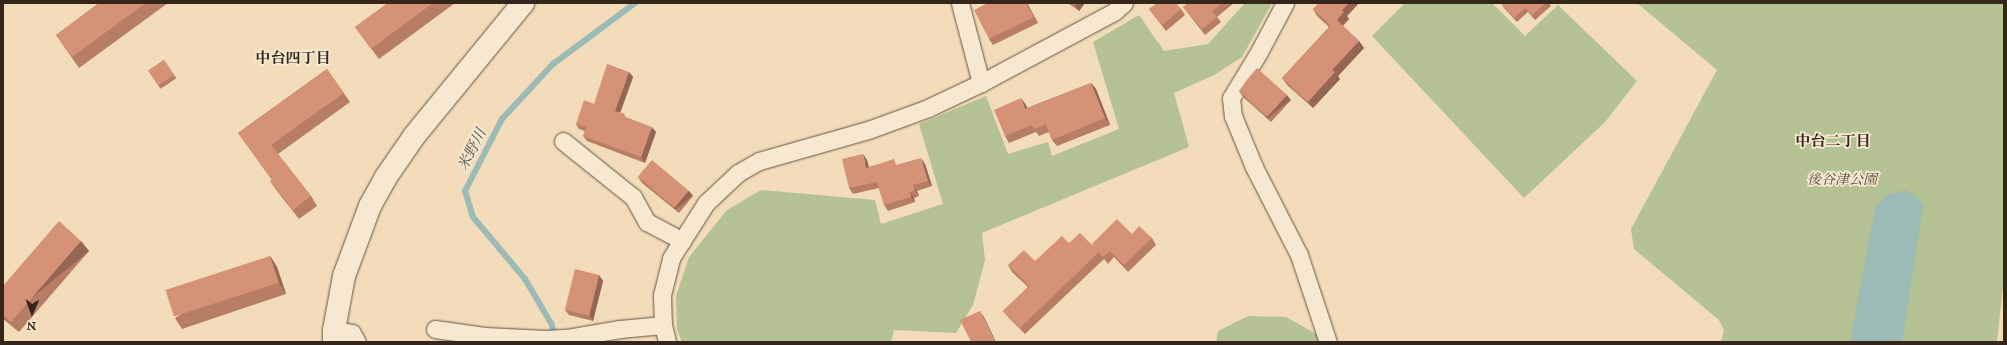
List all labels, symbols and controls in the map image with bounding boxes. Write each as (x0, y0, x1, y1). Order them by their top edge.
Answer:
district label: 中台四丁目 (256, 50, 330, 68)
water label: 米野川 (454, 126, 490, 174)
district label: 中台二丁目 (1796, 133, 1870, 151)
park label: 後谷津公園 (1807, 172, 1877, 188)
north arrow (12, 293, 52, 333)
text: N (27, 319, 36, 332)

